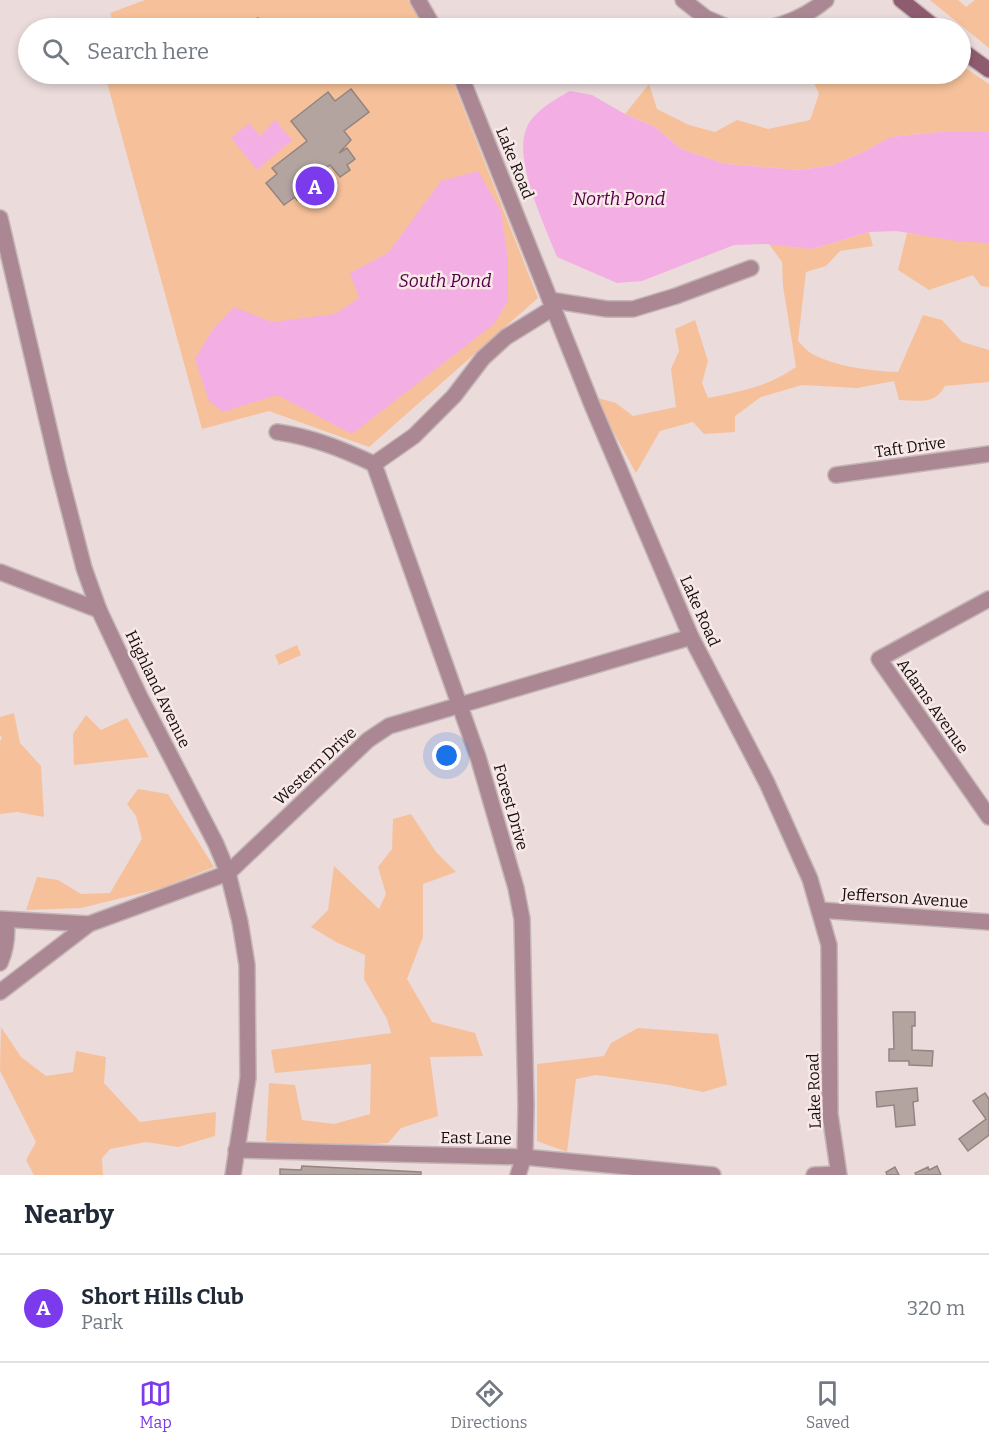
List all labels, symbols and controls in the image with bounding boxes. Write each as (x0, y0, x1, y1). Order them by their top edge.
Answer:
search box (18, 18, 971, 84)
icon: search (39, 35, 72, 68)
text: Search here (87, 38, 209, 65)
street label: Lake Road (492, 124, 538, 202)
pin: A (296, 164, 334, 208)
water label: North Pond (573, 188, 666, 210)
water label: South Pond (398, 270, 492, 292)
street label: Taft Drive (873, 433, 947, 461)
street label: Lake Road (676, 573, 724, 650)
street label: Highland Avenue (121, 627, 195, 751)
street label: Adams Avenue (893, 655, 973, 757)
street label: Western Drive (270, 723, 360, 809)
your location (432, 741, 461, 770)
street label: Forest Drive (490, 762, 532, 852)
street label: Jefferson Avenue (840, 884, 969, 912)
street label: Lake Road (803, 1052, 825, 1129)
street label: East Lane (440, 1128, 512, 1148)
text: Nearby (24, 1199, 114, 1230)
text: Short Hills Club (81, 1283, 244, 1310)
text: A (36, 1296, 51, 1320)
text: 320 m (907, 1296, 965, 1320)
text: Park (81, 1310, 123, 1334)
tab: Map (139, 1377, 172, 1432)
tab: Directions (451, 1377, 528, 1432)
tab: Saved (806, 1377, 850, 1432)

